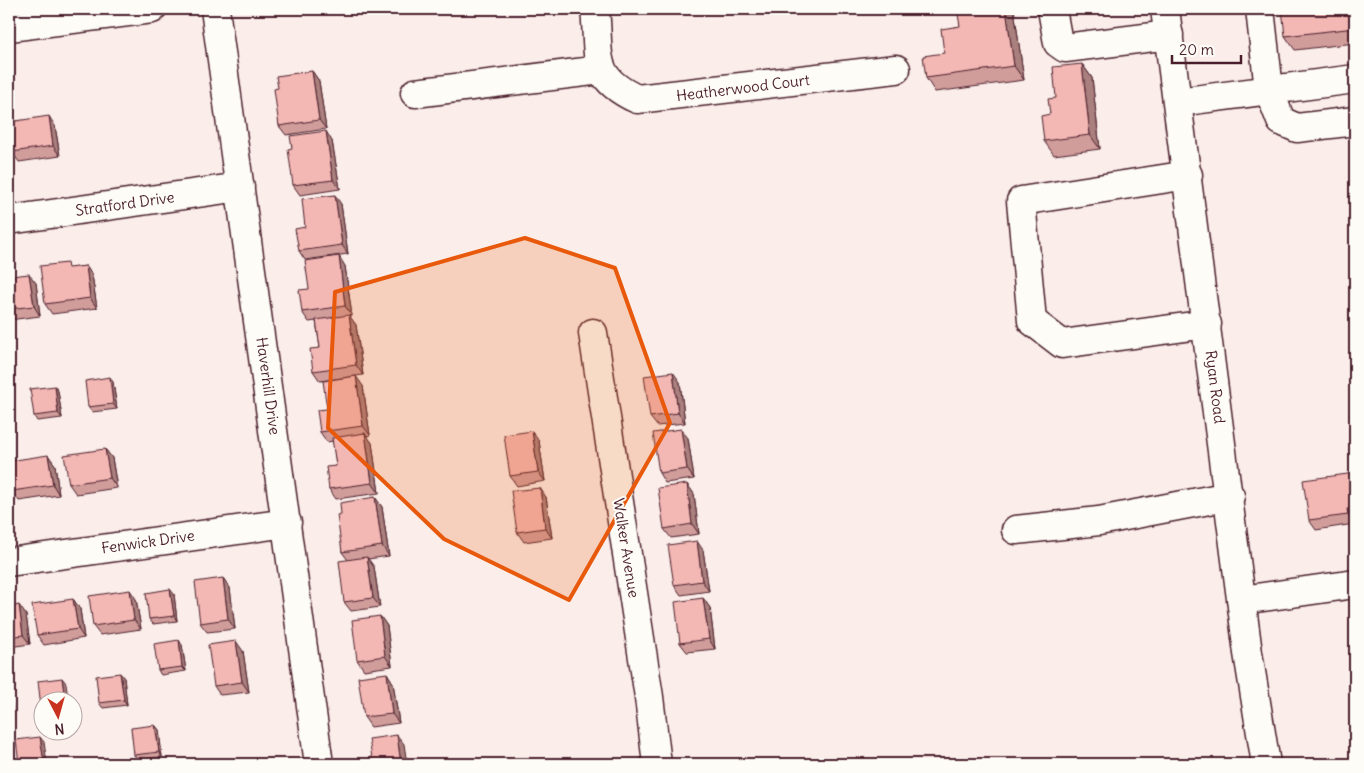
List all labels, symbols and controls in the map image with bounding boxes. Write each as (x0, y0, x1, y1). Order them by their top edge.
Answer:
scale bar (1172, 32, 1240, 64)
text: 20 m (1179, 40, 1214, 59)
street label: Heatherwood Court (675, 70, 811, 105)
street label: Stratford Drive (74, 187, 176, 220)
street label: Haverhill Drive (252, 336, 285, 436)
street label: Ryan Road (1202, 349, 1229, 425)
street label: Walker Avenue (609, 497, 644, 599)
street label: Fenwick Drive (100, 526, 196, 557)
north arrow (32, 690, 82, 740)
text: N (54, 719, 65, 738)

